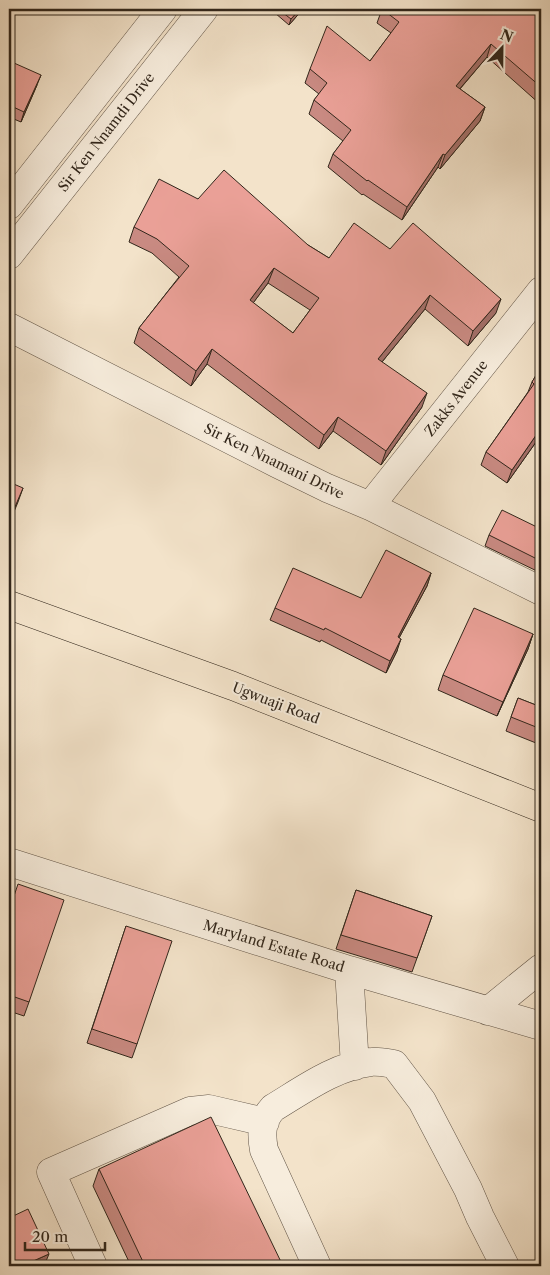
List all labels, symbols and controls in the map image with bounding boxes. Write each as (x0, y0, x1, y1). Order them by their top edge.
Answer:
north arrow (478, 22, 528, 72)
text: N (498, 25, 516, 47)
street label: Sir Ken Nnamdi Drive (54, 69, 158, 195)
street label: Zakks Avenue (421, 356, 492, 440)
street label: Sir Ken Nnamani Drive (201, 419, 347, 503)
street label: Ugwuaji Road (230, 678, 323, 728)
street label: Maryland Estate Road (201, 916, 347, 976)
scale bar (25, 1220, 105, 1252)
text: 20 m (32, 1227, 68, 1246)

